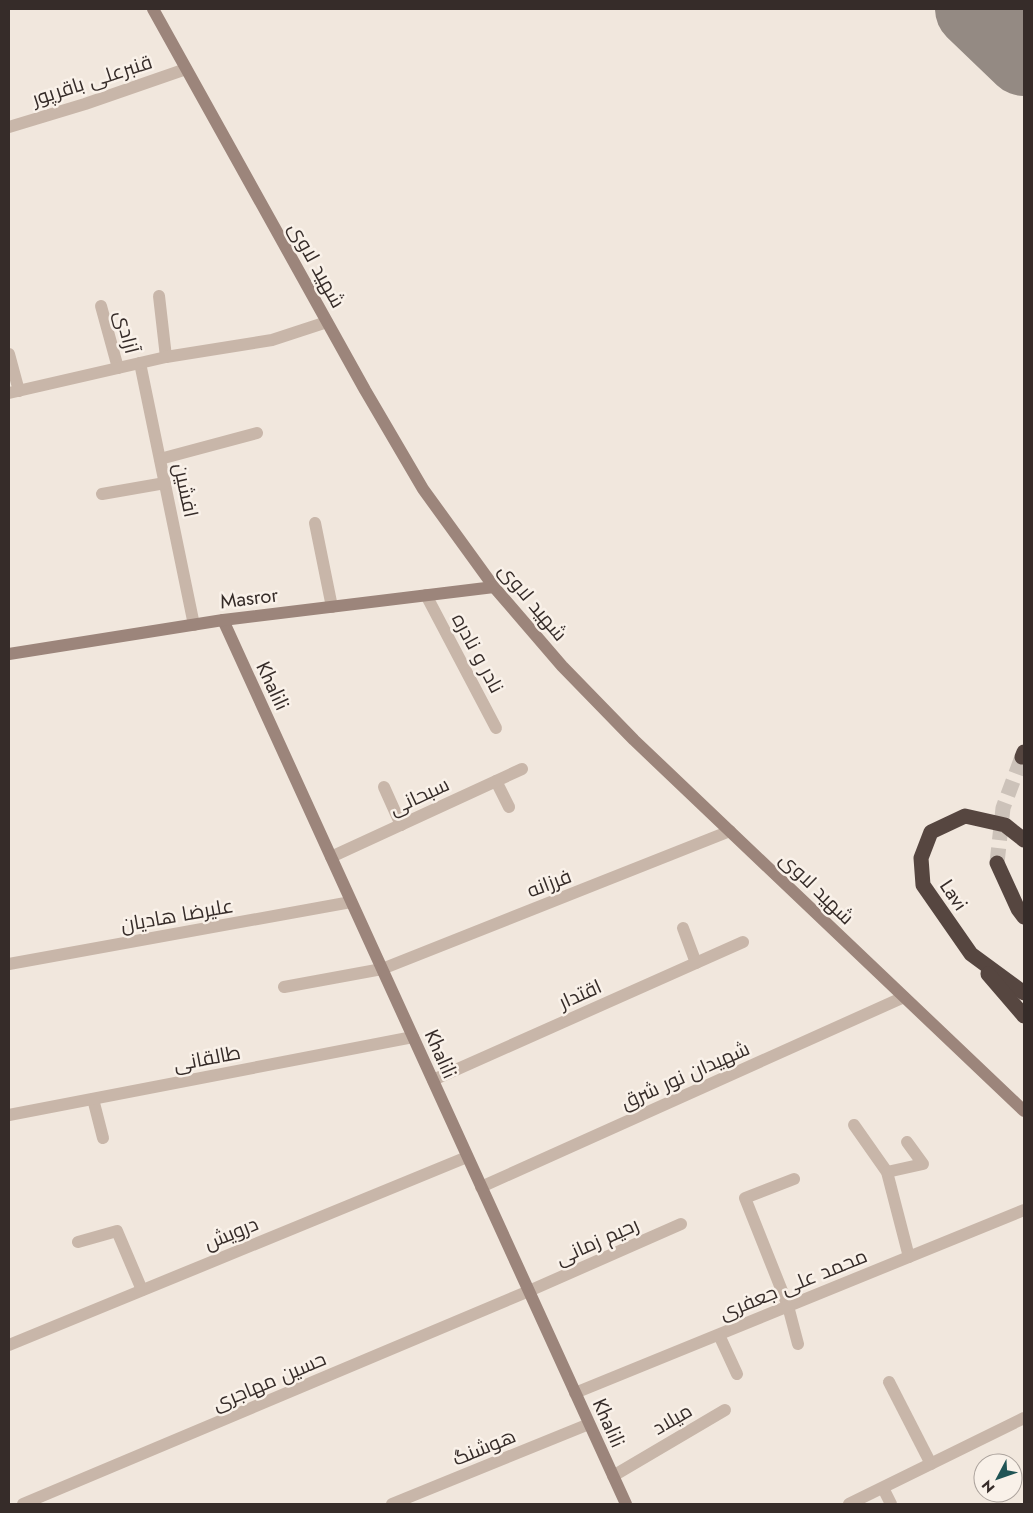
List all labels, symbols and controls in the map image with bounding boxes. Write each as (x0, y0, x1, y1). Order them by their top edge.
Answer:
street label: قنبرعلی باقرپور (27, 47, 156, 114)
street label: شهید لاوی (281, 217, 352, 313)
street label: آزادی (107, 307, 146, 358)
street label: افشین (166, 460, 205, 520)
street label: شهید لاوی (491, 557, 574, 648)
street label: Masror (218, 581, 280, 616)
street label: نادر و نادره (444, 608, 511, 698)
street label: Khalili (249, 657, 296, 715)
street label: سبحانی (384, 770, 454, 823)
street label: شهید لاوی (773, 845, 861, 931)
street label: فرزانه (523, 862, 576, 905)
street label: Lavi (932, 874, 975, 917)
street label: علیرضا هادیان (118, 891, 236, 940)
street label: اقتدار (553, 972, 607, 1017)
street label: Khalili (417, 1025, 464, 1083)
street label: شهیدان نور شرق (616, 1034, 754, 1117)
street label: طالقانی (171, 1038, 243, 1079)
street label: درویش (200, 1210, 263, 1257)
street label: رحیم زمانی (551, 1210, 644, 1273)
street label: محمد علی جعفری (715, 1242, 872, 1327)
street label: حسین مهاجری (208, 1344, 331, 1418)
street label: Khalili (585, 1394, 632, 1452)
street label: میلاد (647, 1396, 698, 1442)
street label: هوشنگ (448, 1422, 520, 1473)
north arrow (973, 1453, 1023, 1503)
text: N (977, 1476, 999, 1497)

